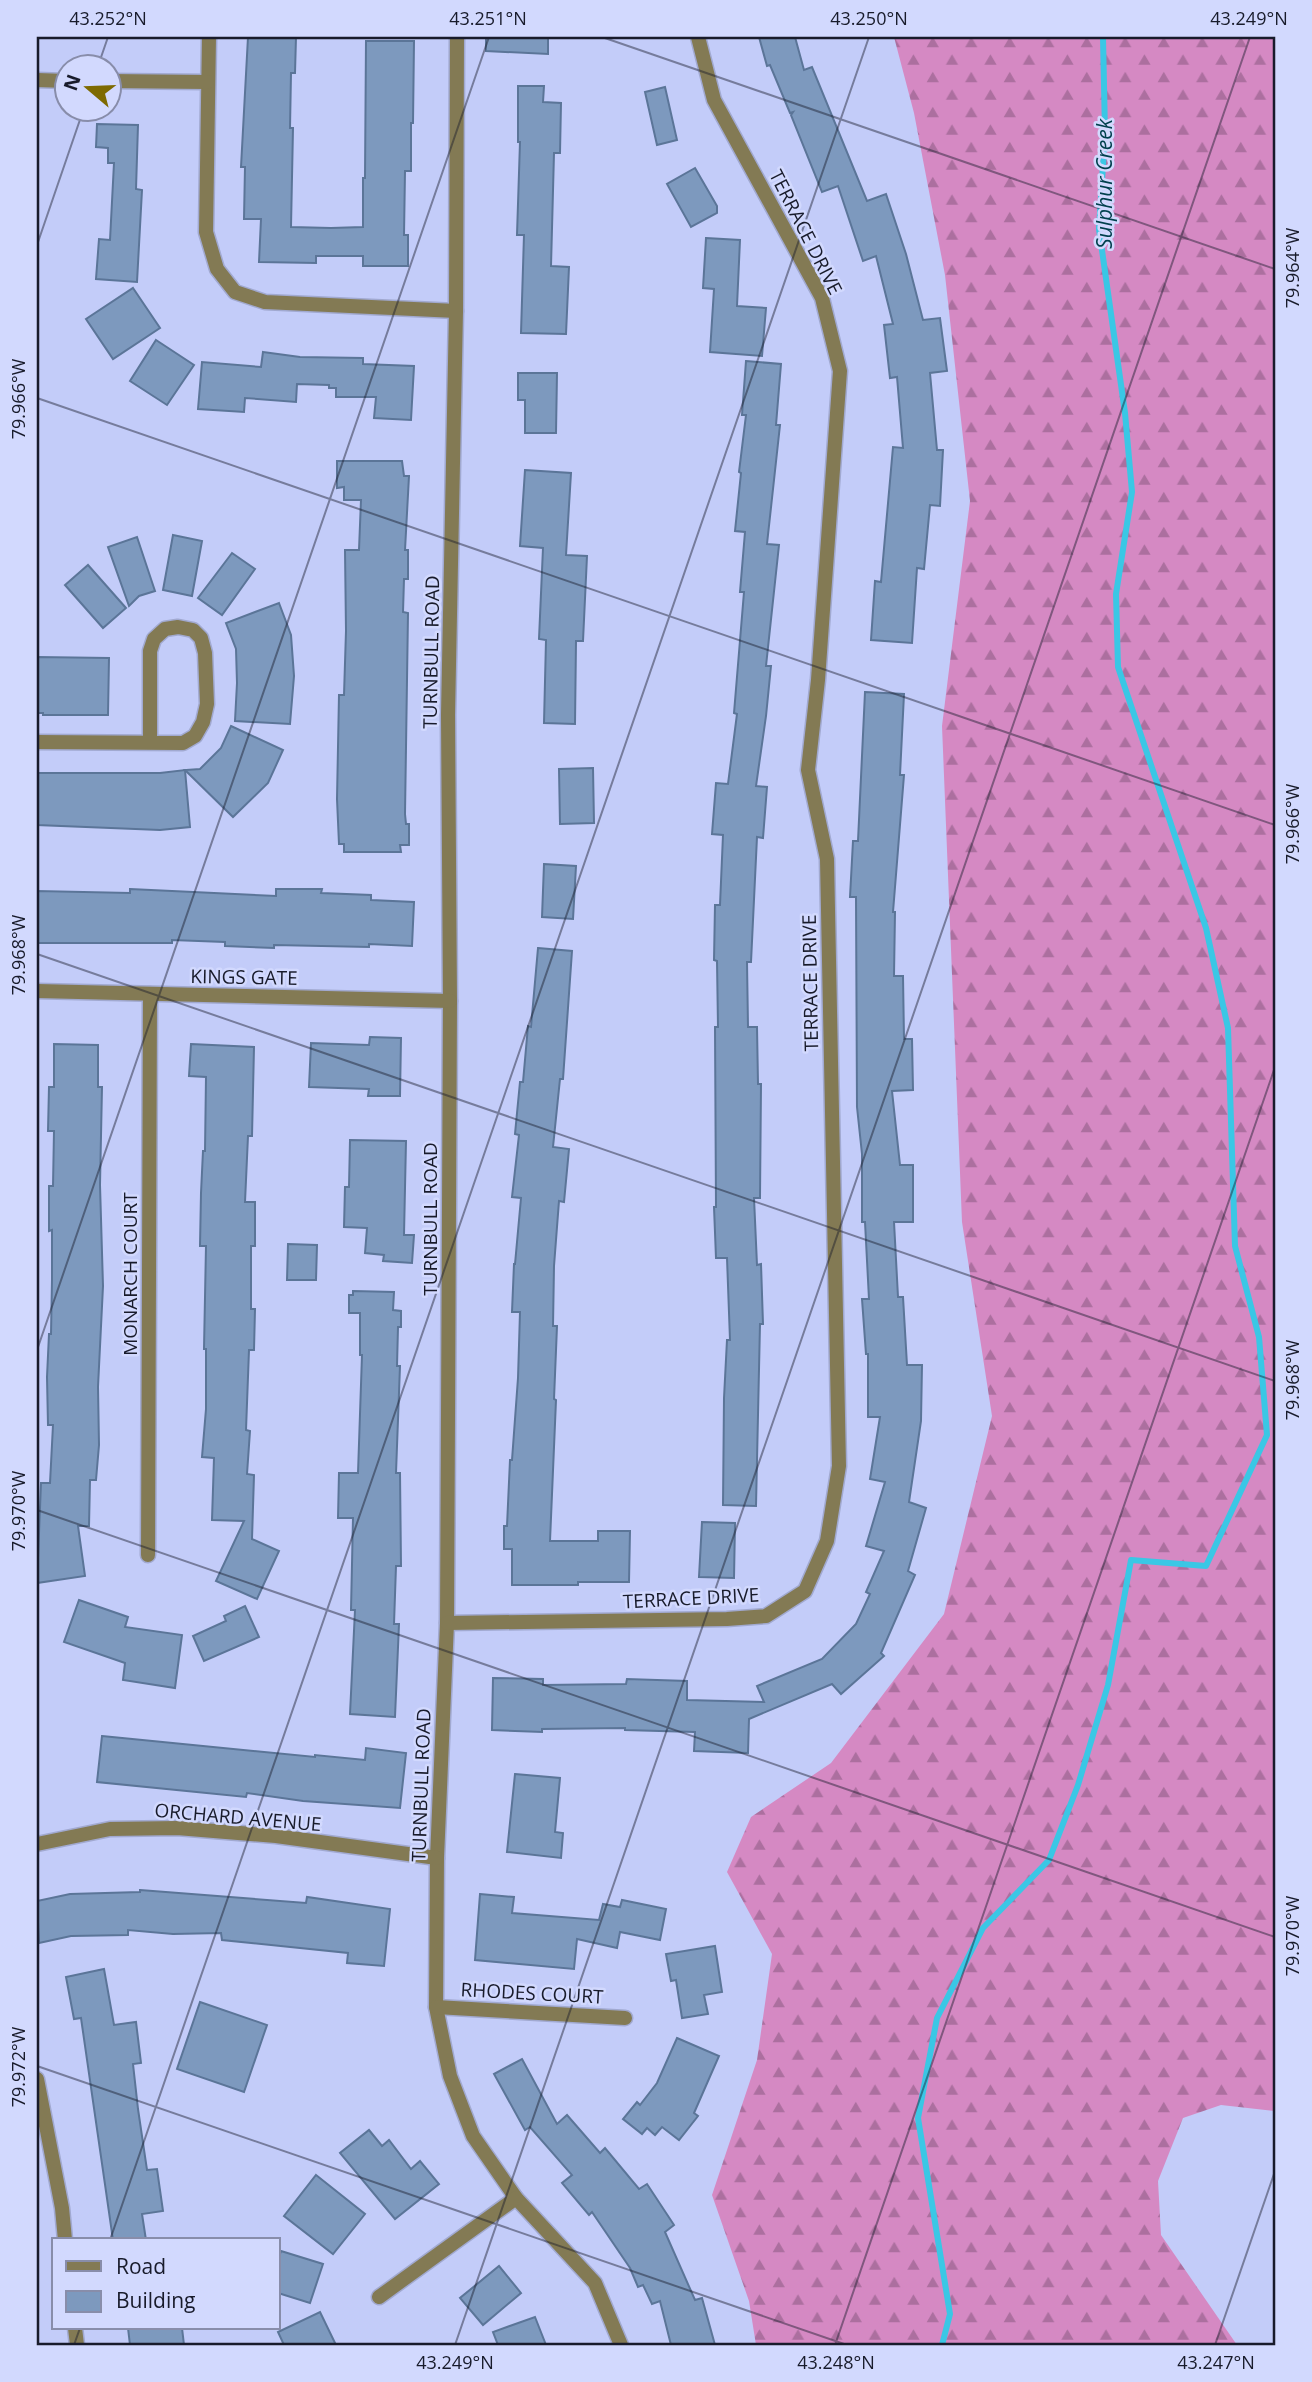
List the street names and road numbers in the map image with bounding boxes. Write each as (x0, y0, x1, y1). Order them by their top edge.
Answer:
street label: TERRACE DRIVE (763, 165, 849, 299)
street label: TURNBULL ROAD (417, 575, 445, 729)
street label: TERRACE DRIVE (796, 914, 824, 1052)
street label: KINGS GATE (190, 963, 298, 991)
street label: TURNBULL ROAD (417, 1142, 443, 1296)
street label: MONARCH COURT (117, 1192, 143, 1356)
street label: TERRACE DRIVE (622, 1581, 760, 1615)
street label: TURNBULL ROAD (405, 1708, 437, 1862)
street label: ORCHARD AVENUE (153, 1797, 323, 1837)
street label: RHODES COURT (460, 1976, 605, 2010)

